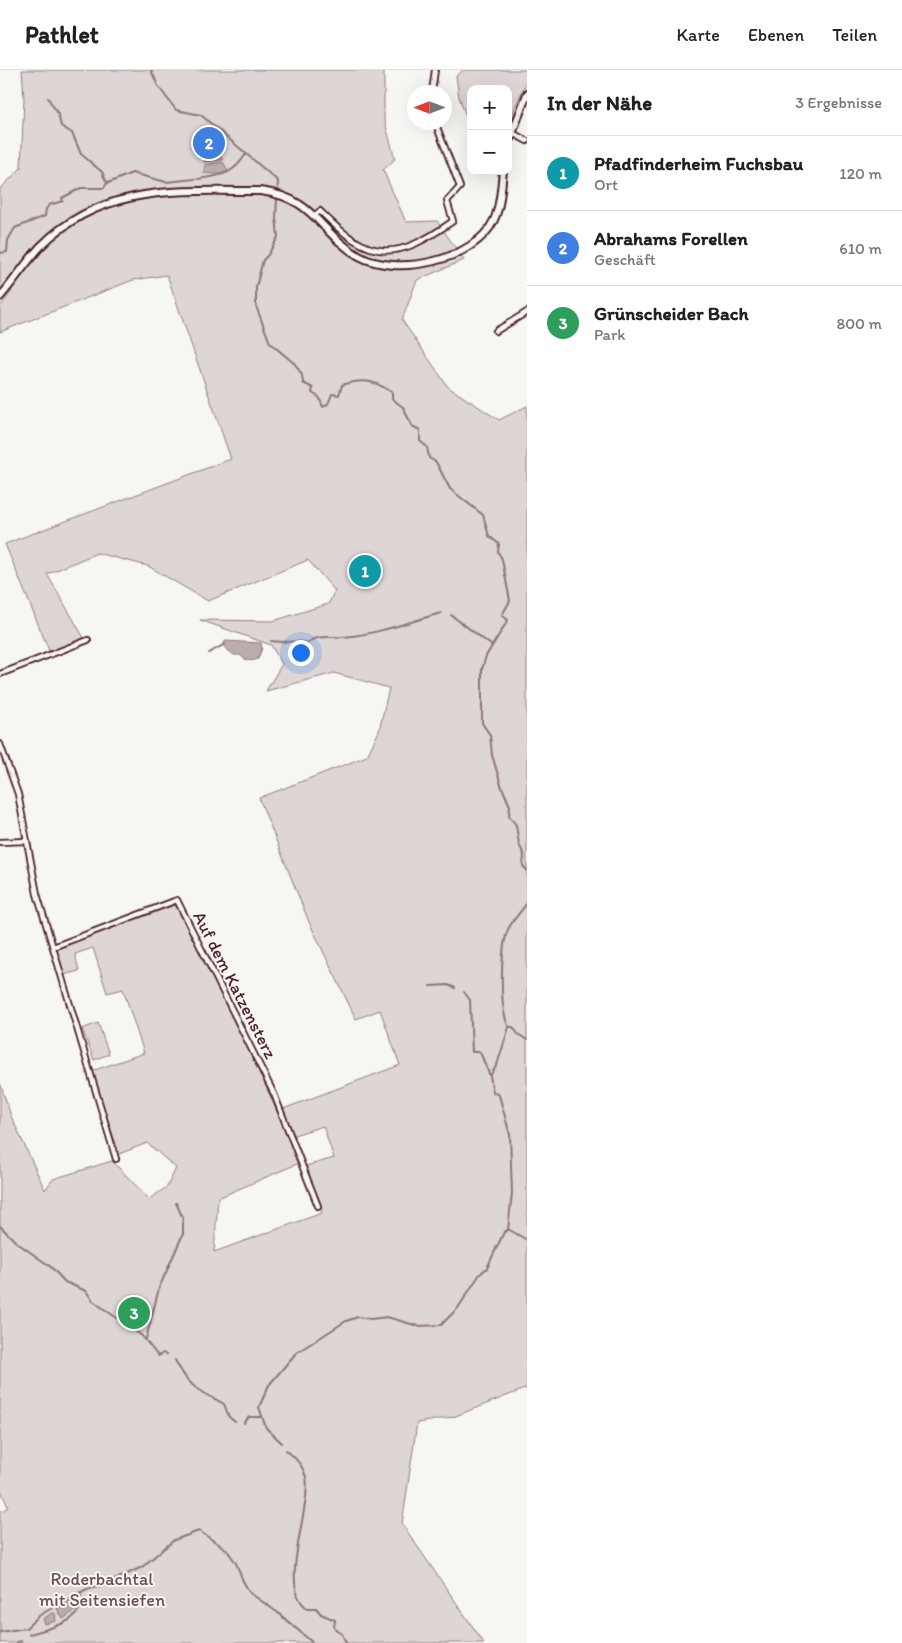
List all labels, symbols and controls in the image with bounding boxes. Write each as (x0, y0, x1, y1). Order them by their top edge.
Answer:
text: Pathlet (25, 20, 99, 49)
text: Karte (677, 24, 720, 46)
text: Ebenen (748, 24, 804, 46)
text: Teilen (832, 24, 877, 46)
north arrow (407, 85, 452, 130)
map controls (467, 85, 512, 175)
button: + (467, 85, 512, 130)
text: In der Nähe (547, 90, 652, 115)
text: 3 Ergebnisse (795, 93, 882, 112)
pin: 2 (193, 124, 225, 162)
button: − (467, 130, 512, 175)
text: Pfadfinderheim Fuchsbau (594, 152, 803, 175)
text: 1 (559, 164, 567, 183)
text: 120 m (839, 164, 882, 183)
text: Ort (594, 175, 618, 194)
text: Abrahams Forellen (594, 227, 748, 250)
text: 2 (559, 239, 567, 258)
text: 610 m (839, 239, 882, 258)
text: Geschäft (594, 250, 656, 269)
text: Grünscheider Bach (594, 302, 749, 325)
text: 3 (559, 314, 567, 333)
text: 800 m (836, 314, 882, 333)
text: Park (594, 325, 625, 344)
pin: 1 (349, 552, 381, 590)
your location (288, 640, 314, 666)
street label: Auf dem Katzensterz (188, 907, 282, 1063)
pin: 3 (118, 1294, 150, 1332)
park label: Roderbachtal mit Seitensiefen (39, 1568, 165, 1611)

